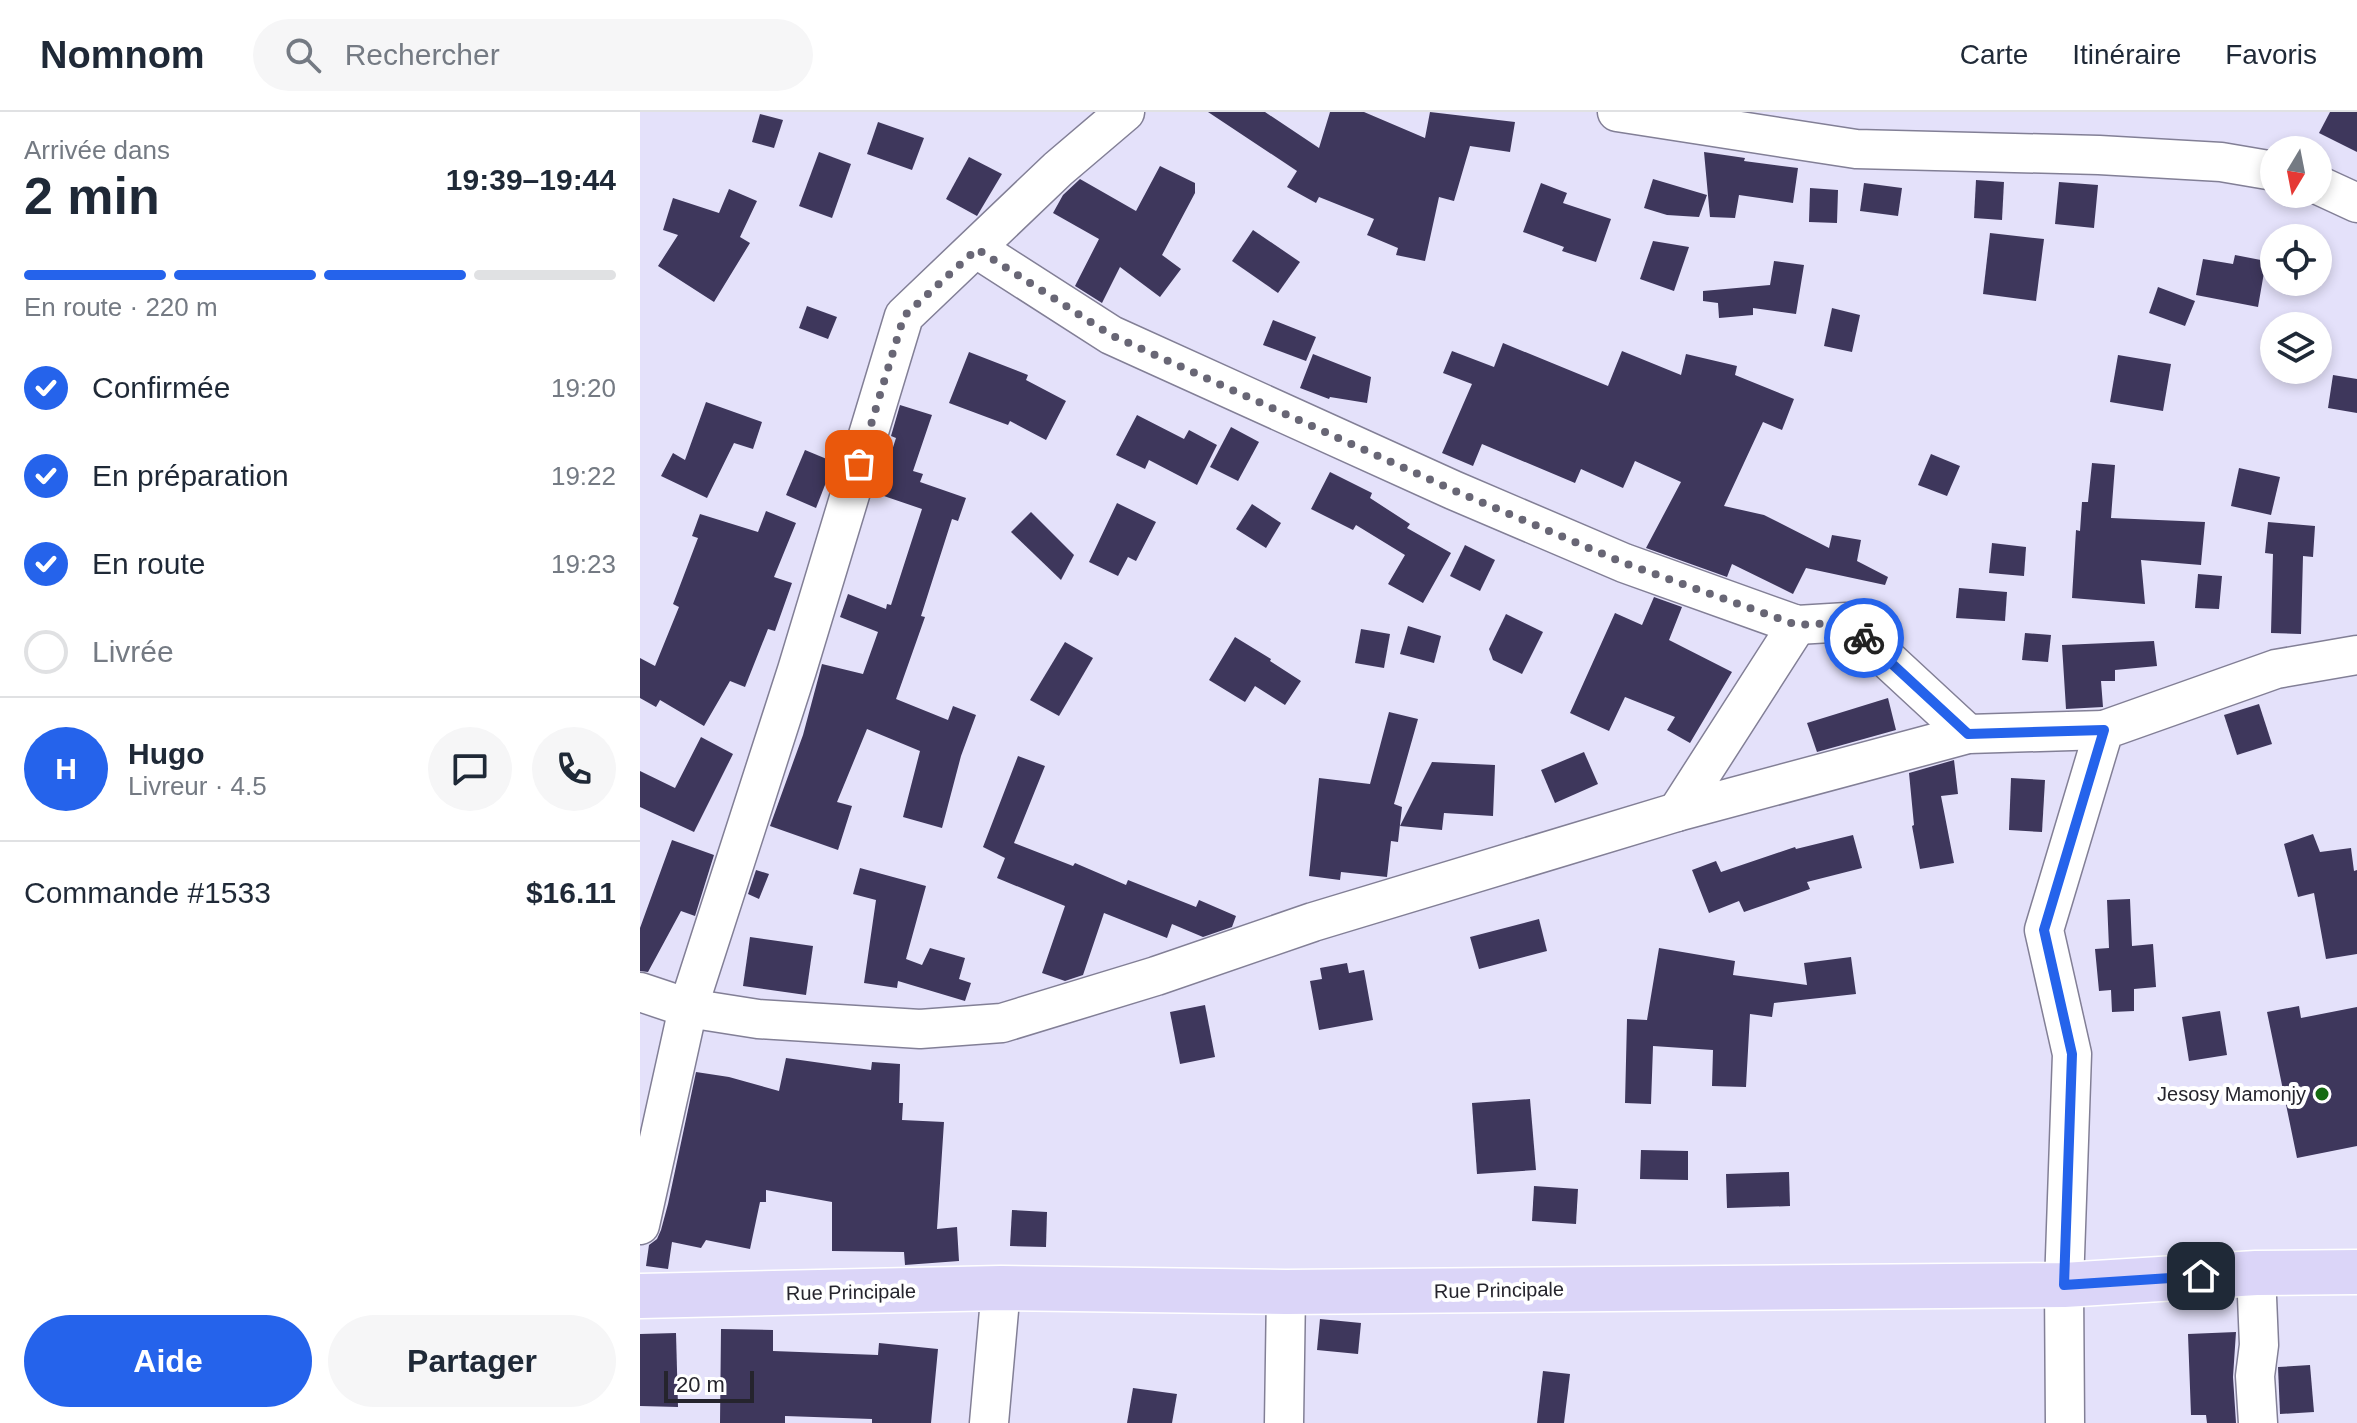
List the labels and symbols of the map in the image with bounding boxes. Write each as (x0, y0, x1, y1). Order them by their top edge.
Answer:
north arrow (2260, 136, 2332, 208)
pin (825, 430, 893, 498)
courier (1824, 598, 1904, 678)
place label: Jesosy Mamonjy (2157, 1083, 2306, 1105)
marker: Jesosy Mamonjy (2313, 1085, 2331, 1103)
pin (2167, 1242, 2235, 1310)
street label: Rue Principale (1434, 1278, 1564, 1302)
street label: Rue Principale (786, 1280, 916, 1304)
scale bar (664, 1367, 754, 1403)

